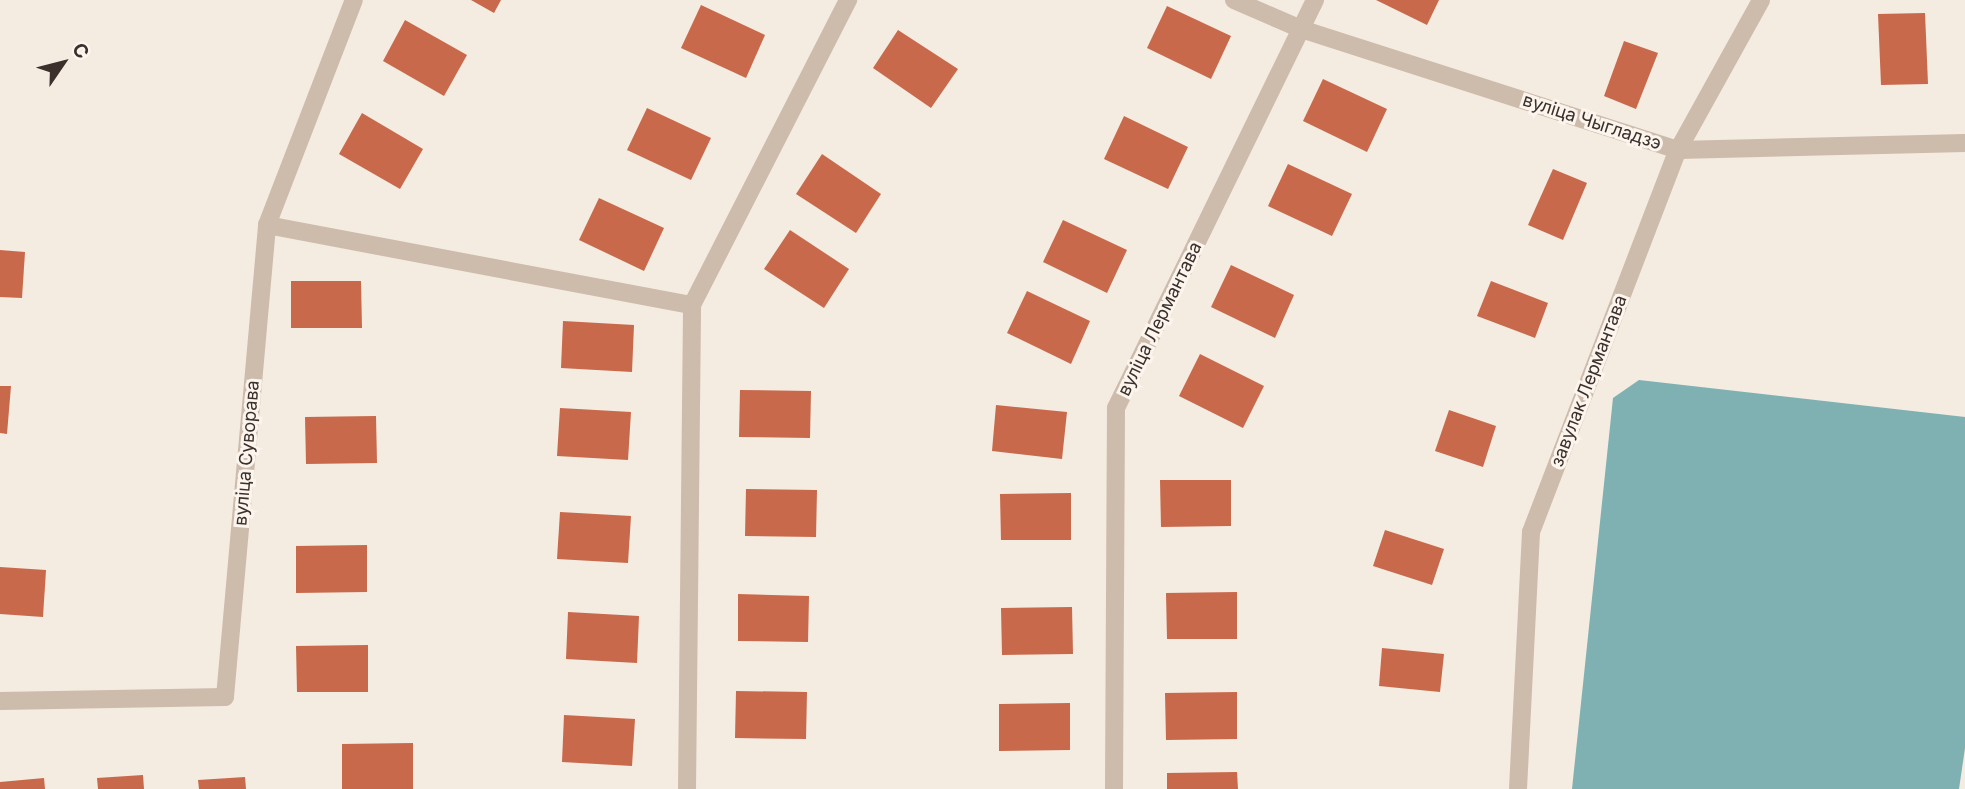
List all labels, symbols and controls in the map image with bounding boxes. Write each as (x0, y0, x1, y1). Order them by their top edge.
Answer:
north arrow (28, 28, 98, 98)
text: С (67, 38, 94, 63)
street label: вуліца Чыгладзэ (1520, 89, 1664, 155)
street label: вуліца Лермантава (1113, 239, 1207, 399)
street label: завулак Лермантава (1546, 292, 1632, 470)
street label: вуліца Суворава (230, 379, 264, 527)

